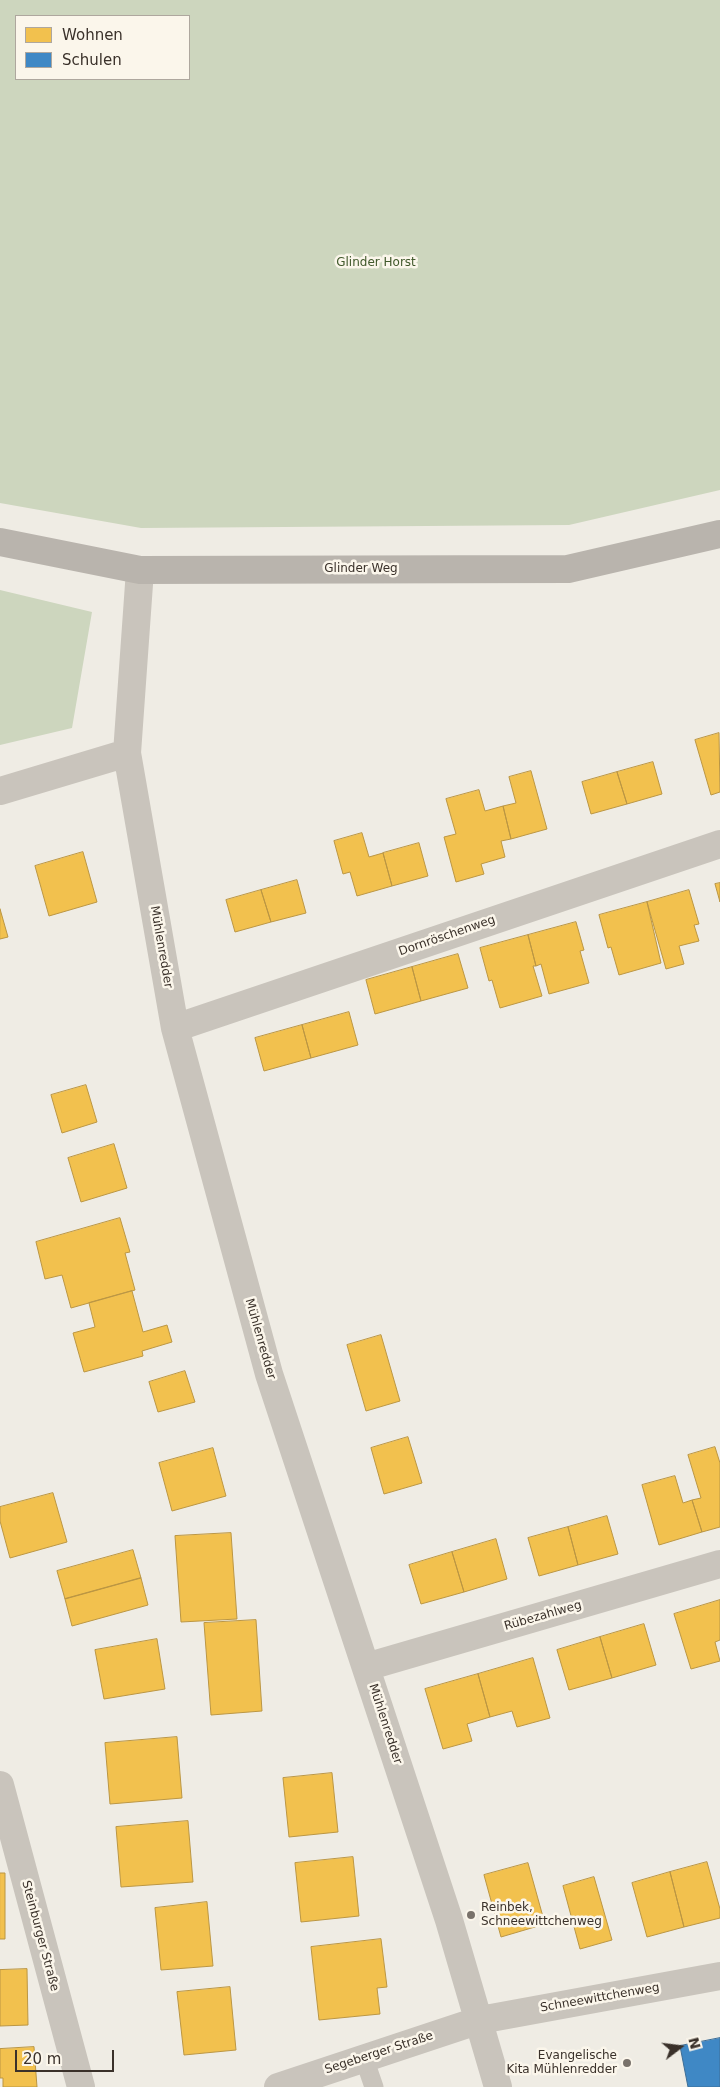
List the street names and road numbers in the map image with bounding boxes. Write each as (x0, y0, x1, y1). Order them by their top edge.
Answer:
street label: Glinder Weg (324, 562, 398, 576)
street label: Mühlenredder (147, 905, 175, 989)
street label: Dornröschenweg (397, 913, 497, 959)
street label: Mühlenredder (242, 1297, 278, 1381)
street label: Rübezahlweg (503, 1598, 583, 1634)
street label: Mühlenredder (365, 1682, 405, 1766)
street label: Steinburger Straße (18, 1879, 62, 1993)
street label: Schneewittchenweg (539, 1980, 661, 2016)
street label: Segeberger Straße (323, 2029, 435, 2077)

